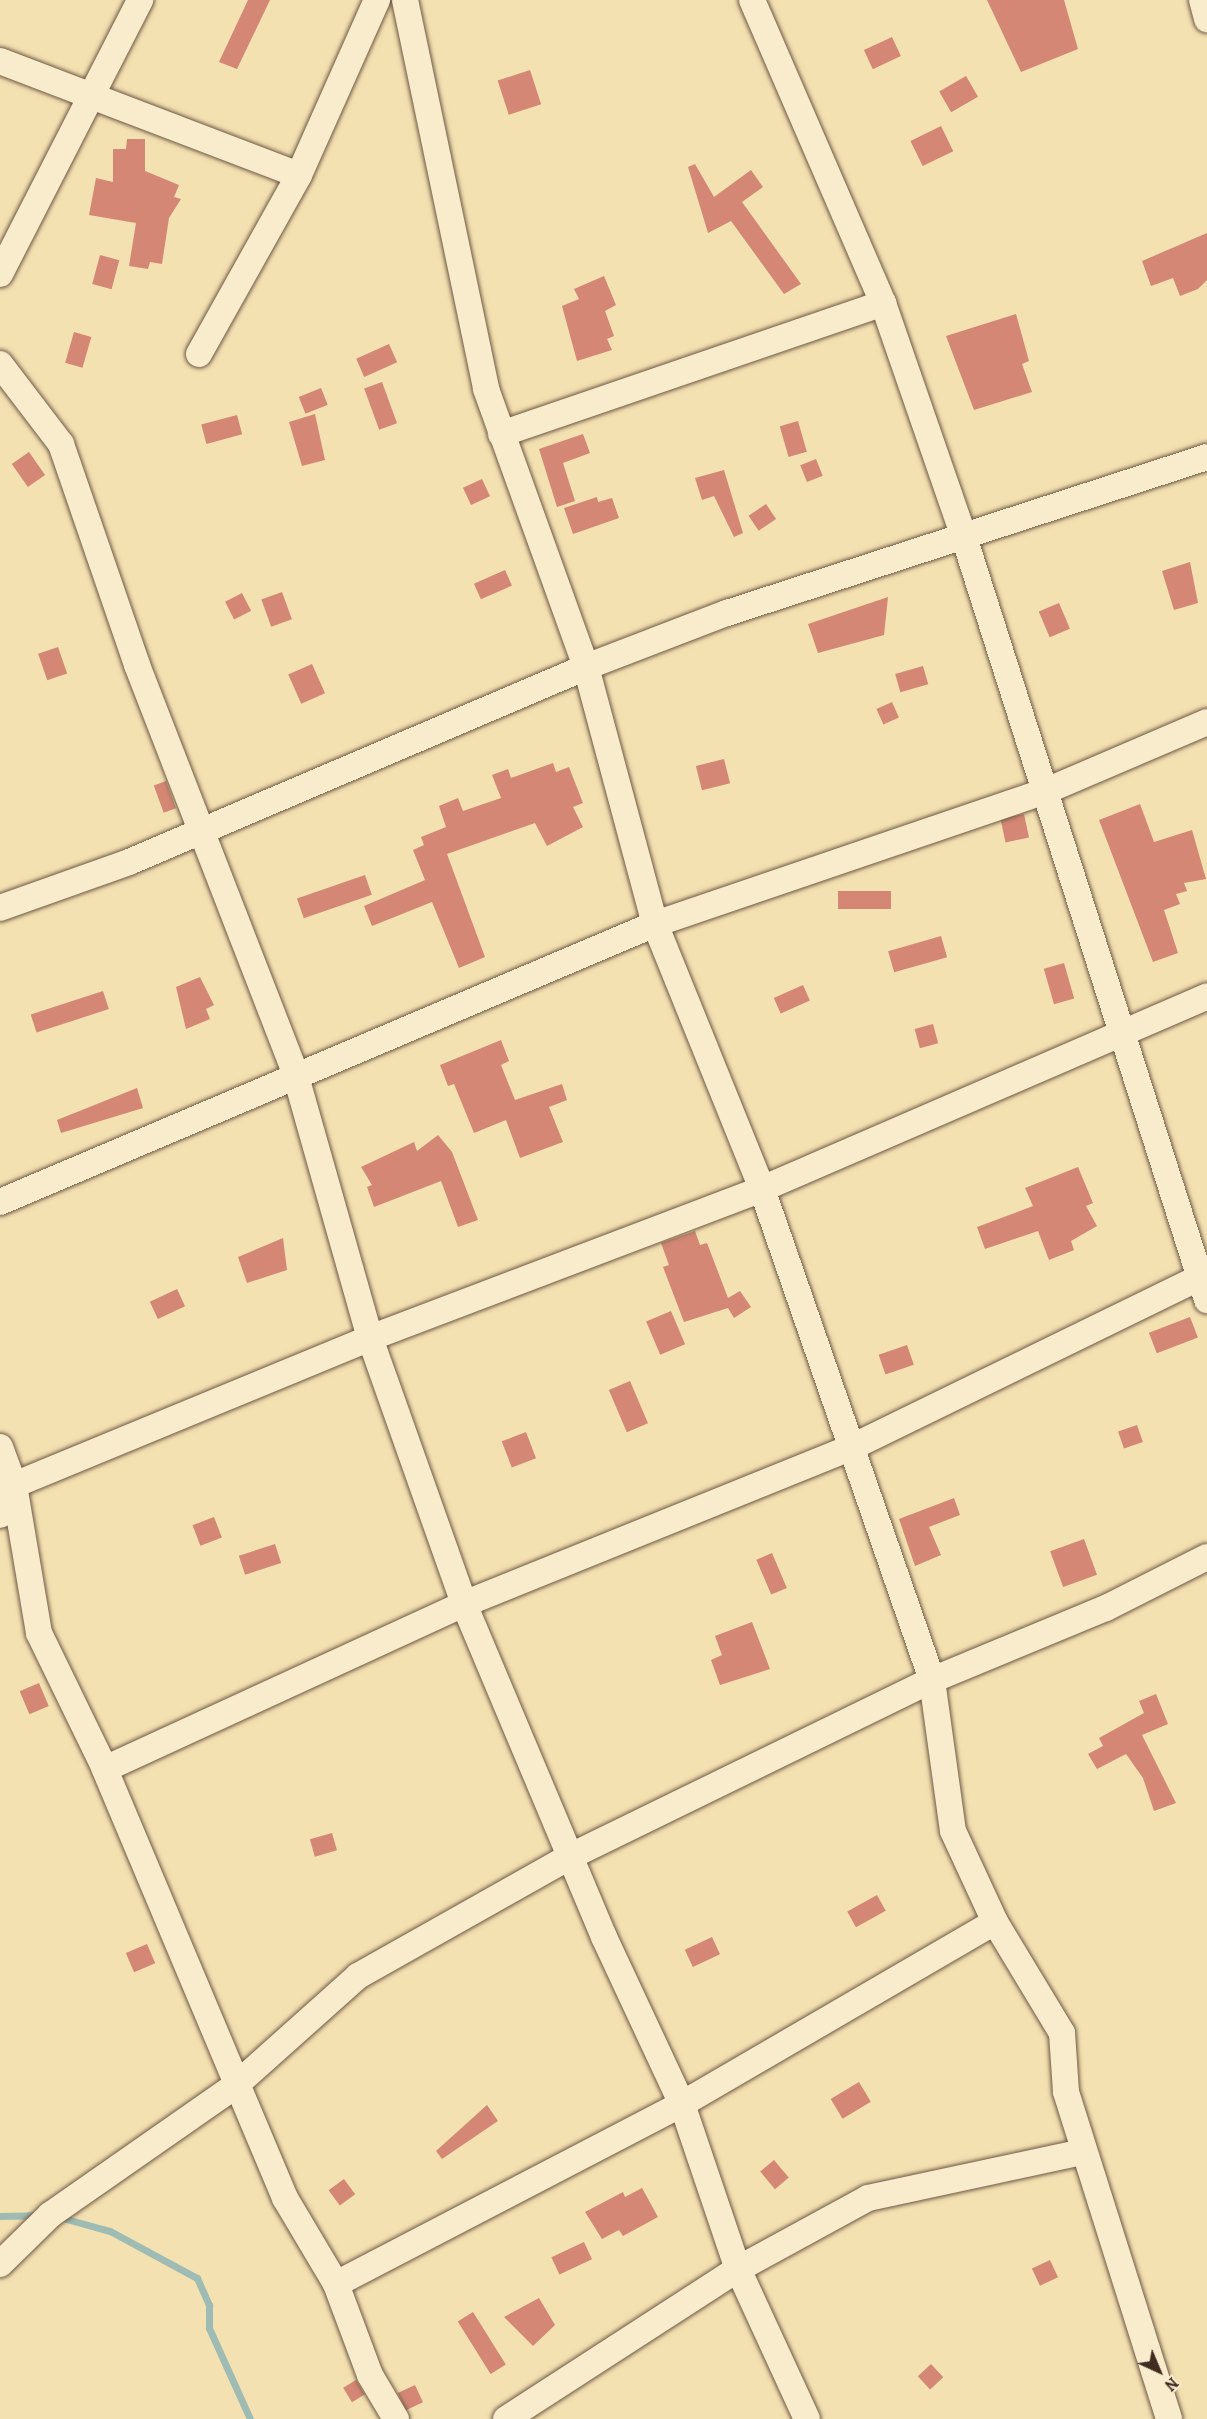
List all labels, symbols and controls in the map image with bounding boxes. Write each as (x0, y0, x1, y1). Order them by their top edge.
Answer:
north arrow (1129, 2341, 1189, 2401)
text: N (1160, 2372, 1183, 2396)

